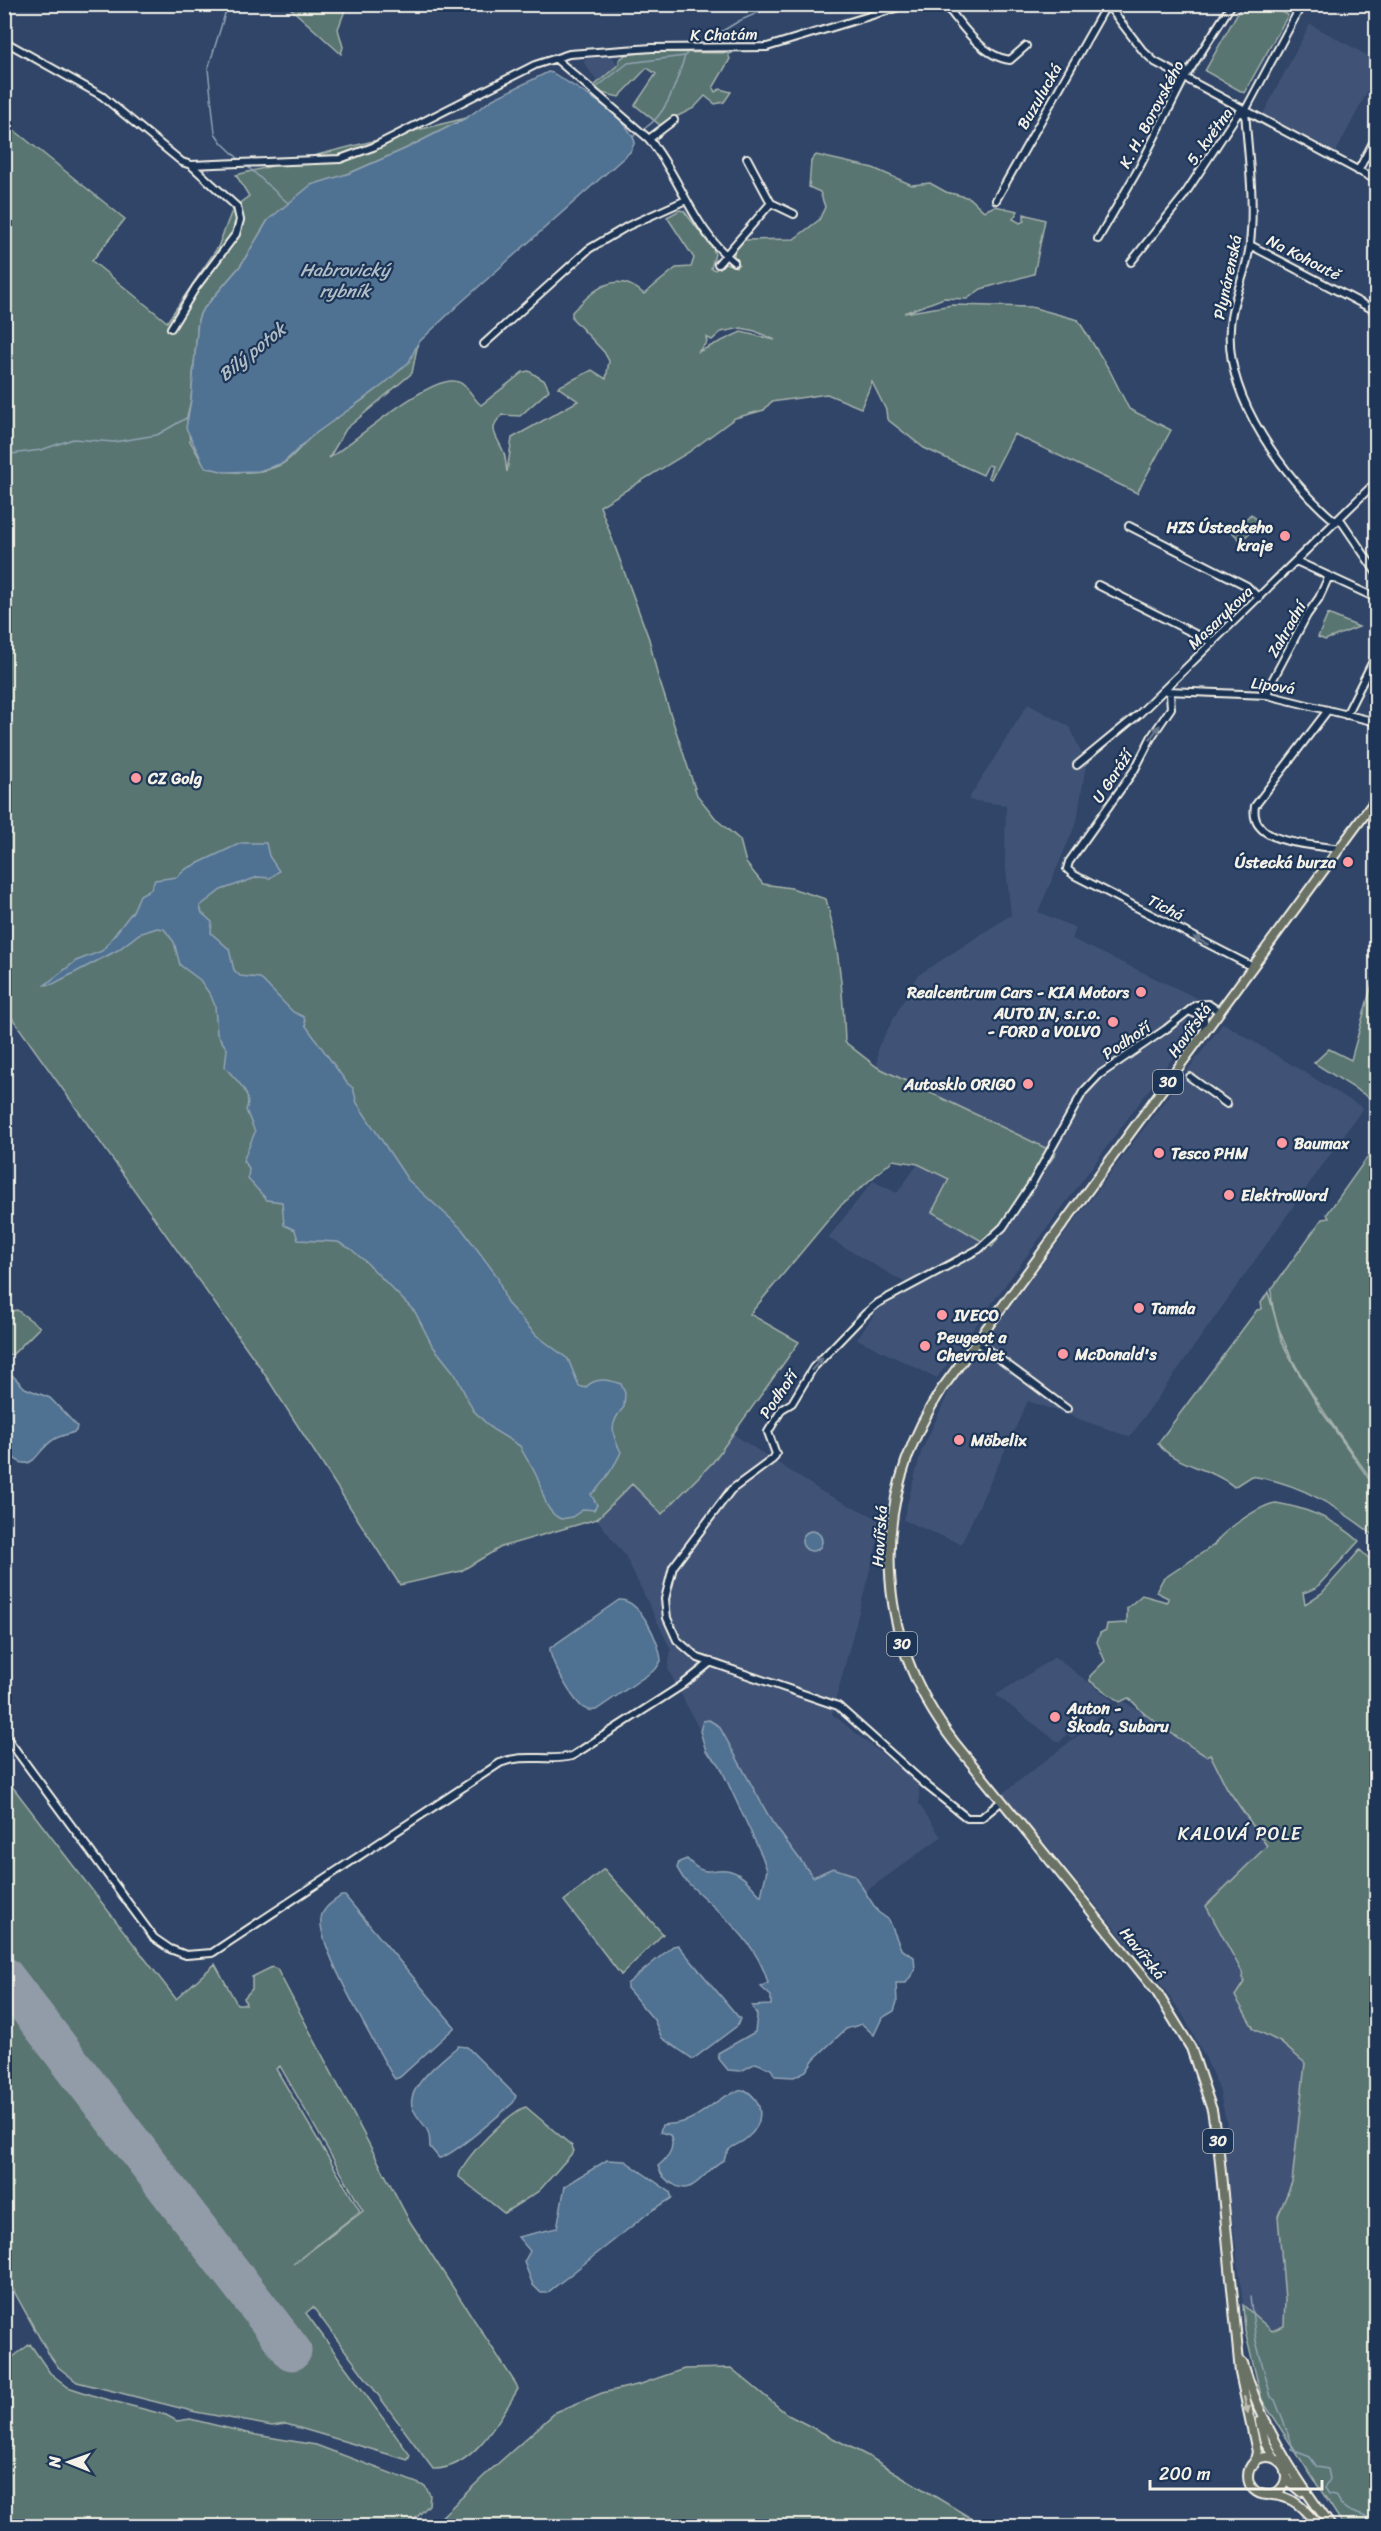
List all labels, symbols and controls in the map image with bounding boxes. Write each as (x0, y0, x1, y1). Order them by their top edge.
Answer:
street label: K Chatám (690, 19, 758, 50)
street label: K. H. Borovského (1111, 55, 1192, 174)
street label: Buzulucká (1009, 58, 1070, 135)
street label: 5. května (1178, 101, 1241, 172)
street label: Na Kohoutě (1261, 226, 1348, 289)
street label: Plynárenská (1204, 232, 1251, 322)
water label: Habrovický rybník (300, 254, 392, 307)
water label: Bílý potok (211, 313, 295, 390)
place label: HZS Ústeckeho kraje (1166, 513, 1274, 560)
marker: HZS Ústeckeho kraje (1278, 529, 1292, 543)
street label: Masarykova (1180, 578, 1260, 657)
street label: Zahradní (1259, 593, 1316, 663)
street label: Lipová (1249, 668, 1297, 703)
one-way arrow (1149, 725, 1161, 741)
street label: U Garáží (1084, 741, 1142, 809)
place label: CZ Golg (147, 764, 203, 793)
marker: CZ Golg (129, 771, 143, 785)
place label: Ústecká burza (1235, 848, 1337, 877)
marker: Ústecká burza (1341, 855, 1355, 869)
street label: Tichá (1142, 886, 1189, 929)
one-way arrow (1192, 936, 1209, 946)
place label: Realcentrum Cars - KIA Motors (906, 978, 1129, 1007)
marker: Realcentrum Cars - KIA Motors (1134, 985, 1148, 999)
street label: Havířská (1160, 997, 1219, 1064)
place label: AUTO IN, s.r.o. - FORD a VOLVO (988, 999, 1101, 1046)
street label: Podhoří (1096, 1012, 1159, 1067)
marker: AUTO IN, s.r.o. - FORD a VOLVO (1106, 1015, 1120, 1029)
place label: Autosklo ORIGO (903, 1070, 1016, 1099)
road number: 30 (1153, 1070, 1183, 1094)
marker: Autosklo ORIGO (1021, 1077, 1035, 1091)
place label: Baumax (1294, 1129, 1350, 1158)
marker: Baumax (1275, 1136, 1289, 1150)
place label: Tesco PHM (1171, 1139, 1249, 1168)
marker: Tesco PHM (1152, 1146, 1166, 1160)
place label: ElektroWord (1241, 1181, 1329, 1210)
marker: ElektroWord (1222, 1188, 1236, 1202)
place label: Tamda (1151, 1294, 1196, 1323)
place label: IVECO (953, 1301, 999, 1330)
marker: Tamda (1132, 1301, 1146, 1315)
marker: IVECO (935, 1308, 949, 1322)
place label: Peugeot a Chevrolet (936, 1323, 1008, 1370)
marker: Peugeot a Chevrolet (918, 1339, 932, 1353)
place label: McDonald's (1074, 1340, 1157, 1369)
marker: McDonald's (1056, 1347, 1070, 1361)
one-way arrow (810, 1357, 824, 1372)
street label: Podhoří (751, 1362, 807, 1425)
place label: Möbelix (970, 1426, 1027, 1455)
marker: Möbelix (952, 1433, 966, 1447)
street label: Havířská (863, 1504, 896, 1568)
road number: 30 (887, 1632, 917, 1656)
place label: Auton - Škoda, Subaru (1066, 1694, 1169, 1741)
marker: Auton - Škoda, Subaru (1048, 1710, 1062, 1724)
district label: KALOVÁ POLE (1178, 1818, 1302, 1850)
street label: Havířská (1112, 1920, 1173, 1986)
road number: 30 (1203, 2129, 1233, 2153)
one-way arrow (1242, 2395, 1252, 2414)
north arrow (39, 2432, 99, 2492)
scale bar (1150, 2453, 1322, 2491)
text: N (40, 2455, 69, 2469)
text: 200 m (1159, 2458, 1211, 2490)

